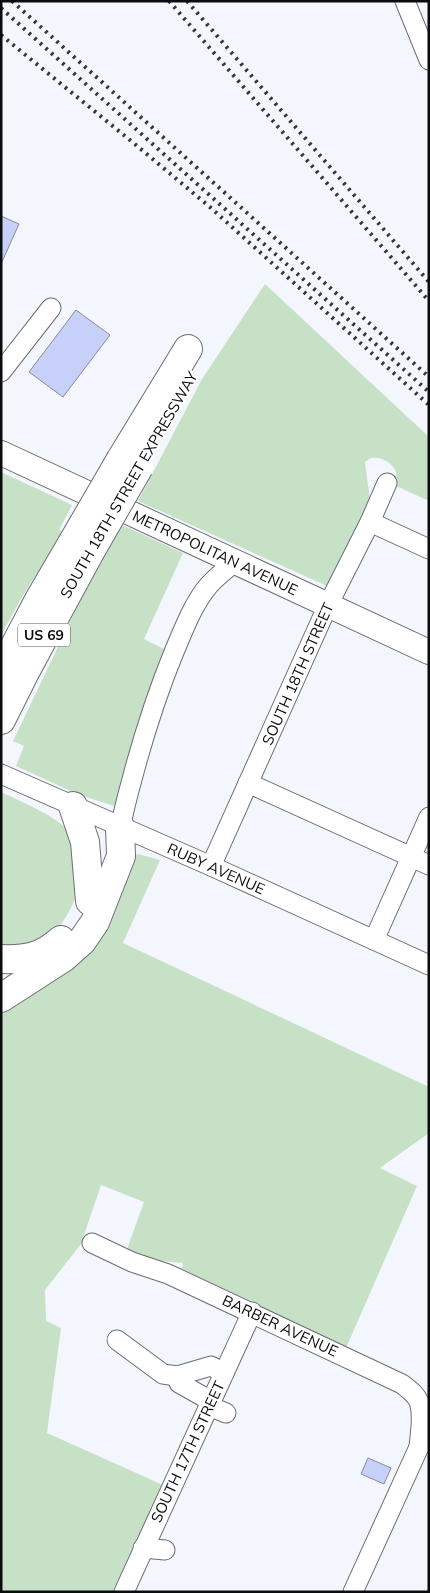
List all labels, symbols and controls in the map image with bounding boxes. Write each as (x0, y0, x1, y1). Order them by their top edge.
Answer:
street label: SOUTH 18TH STREET EXPRESSWAY (56, 367, 202, 601)
street label: METROPOLITAN AVENUE (130, 506, 301, 599)
street label: SOUTH 18TH STREET (258, 600, 338, 748)
road number: US 69 (18, 624, 70, 646)
street label: RUBY AVENUE (164, 839, 268, 899)
street label: BARBER AVENUE (219, 1290, 341, 1361)
street label: SOUTH 17TH STREET (146, 1378, 229, 1526)

